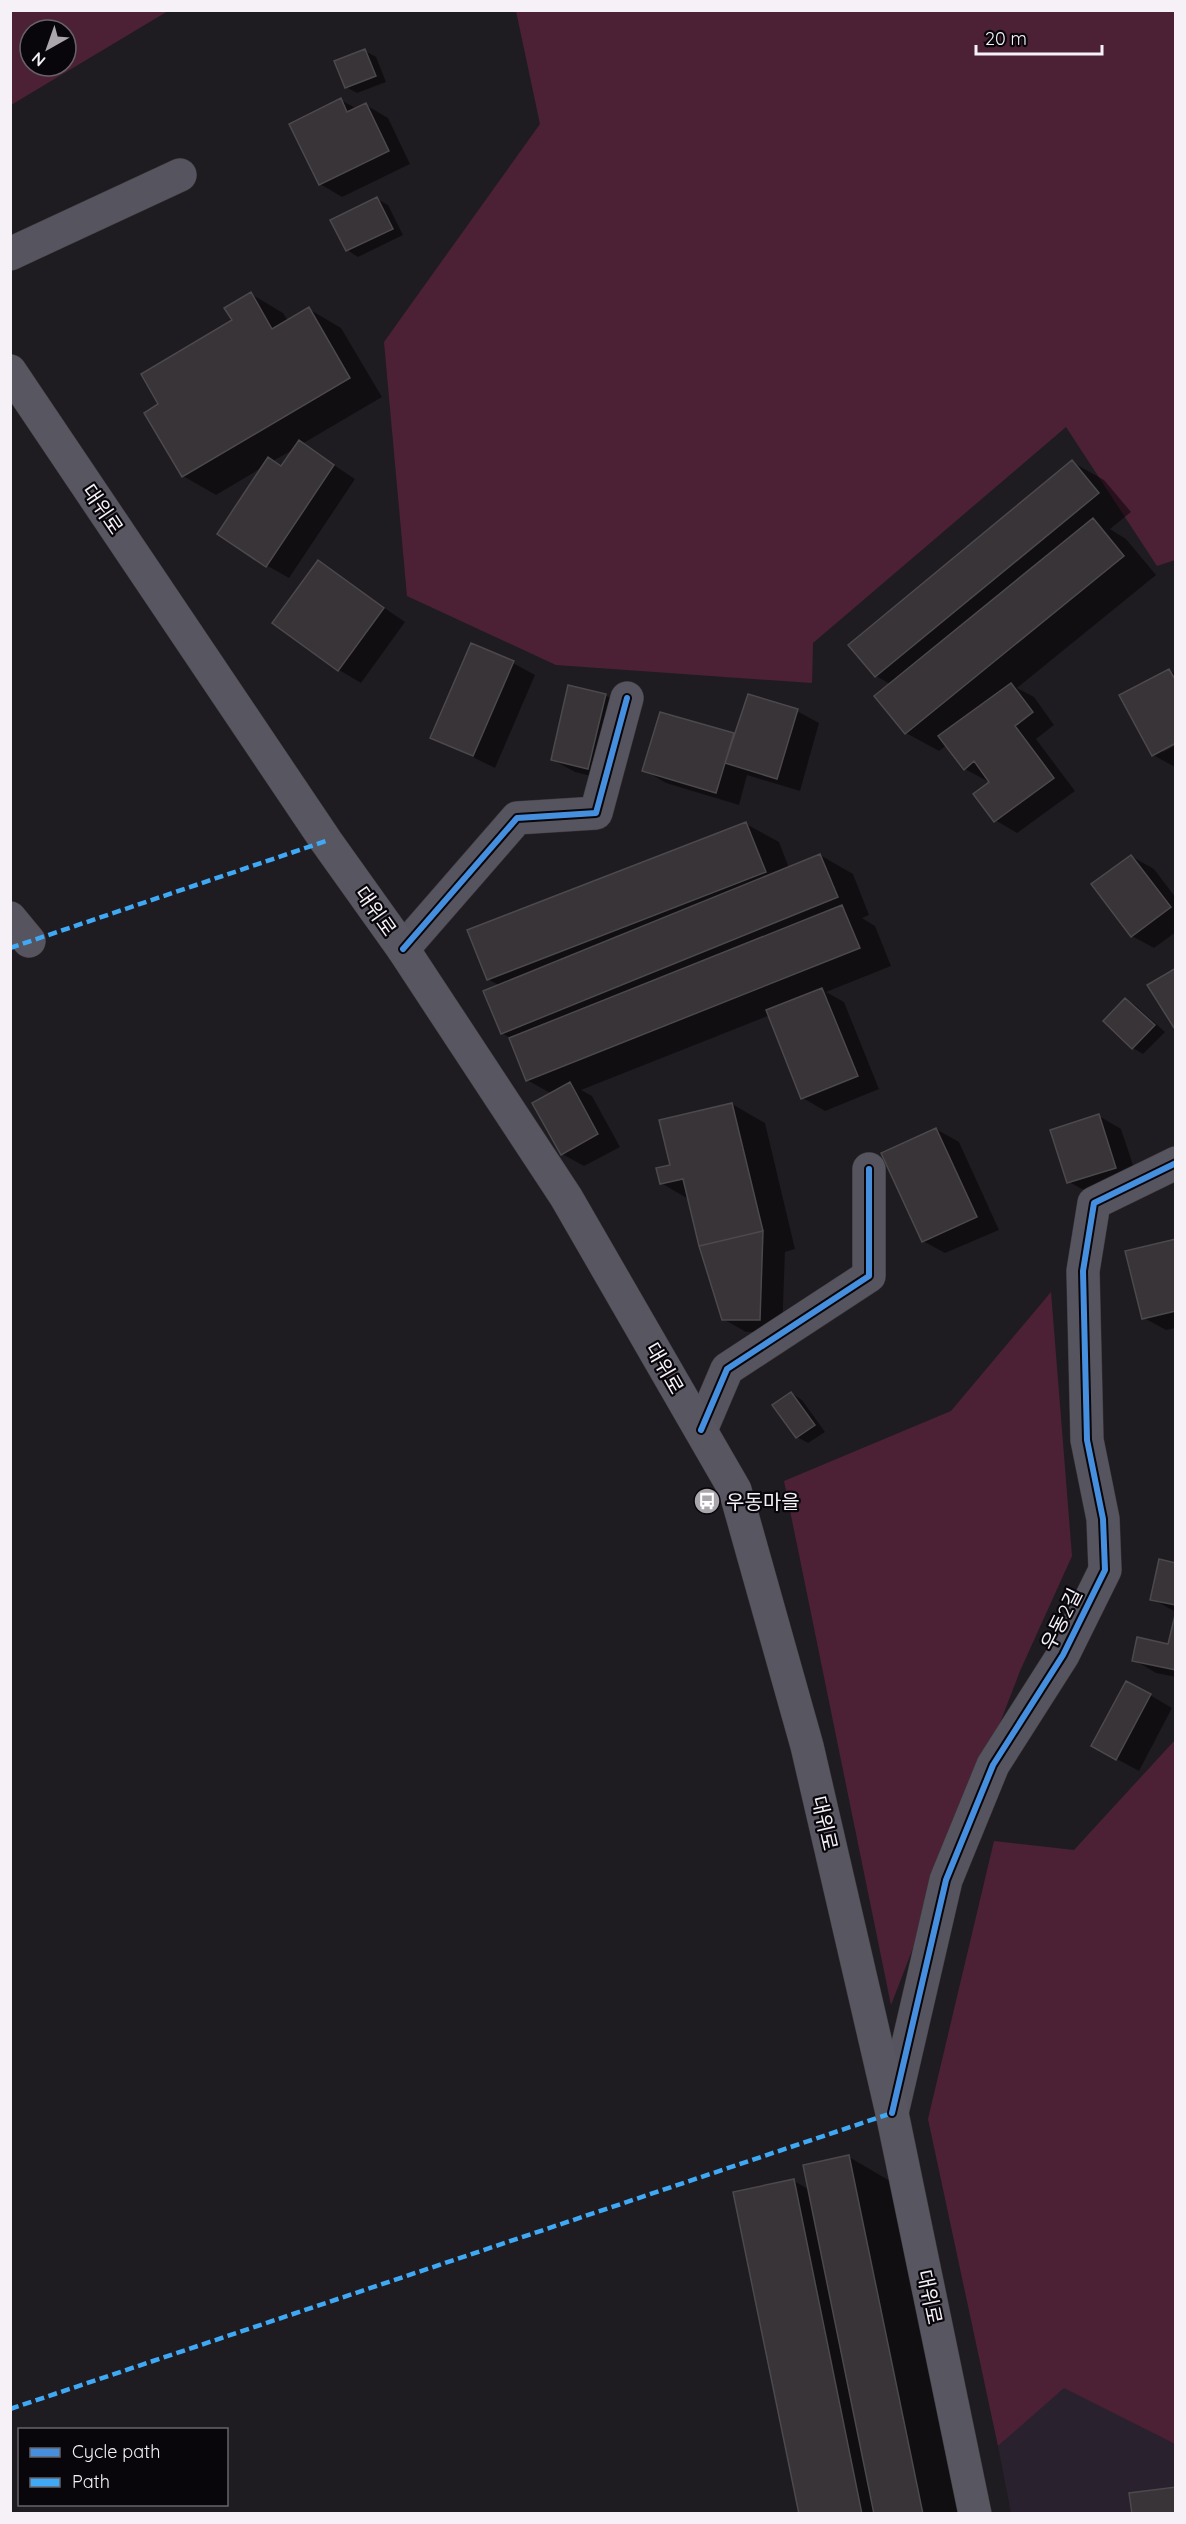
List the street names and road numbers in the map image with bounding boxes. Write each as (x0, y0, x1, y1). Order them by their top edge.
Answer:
street label: 대위로 (77, 479, 129, 539)
street label: 대위로 (350, 881, 402, 941)
street label: 대위로 (640, 1338, 690, 1398)
street label: 우동2길 (1035, 1584, 1087, 1654)
street label: 대위로 (807, 1793, 843, 1853)
street label: 대위로 (912, 2267, 948, 2327)

